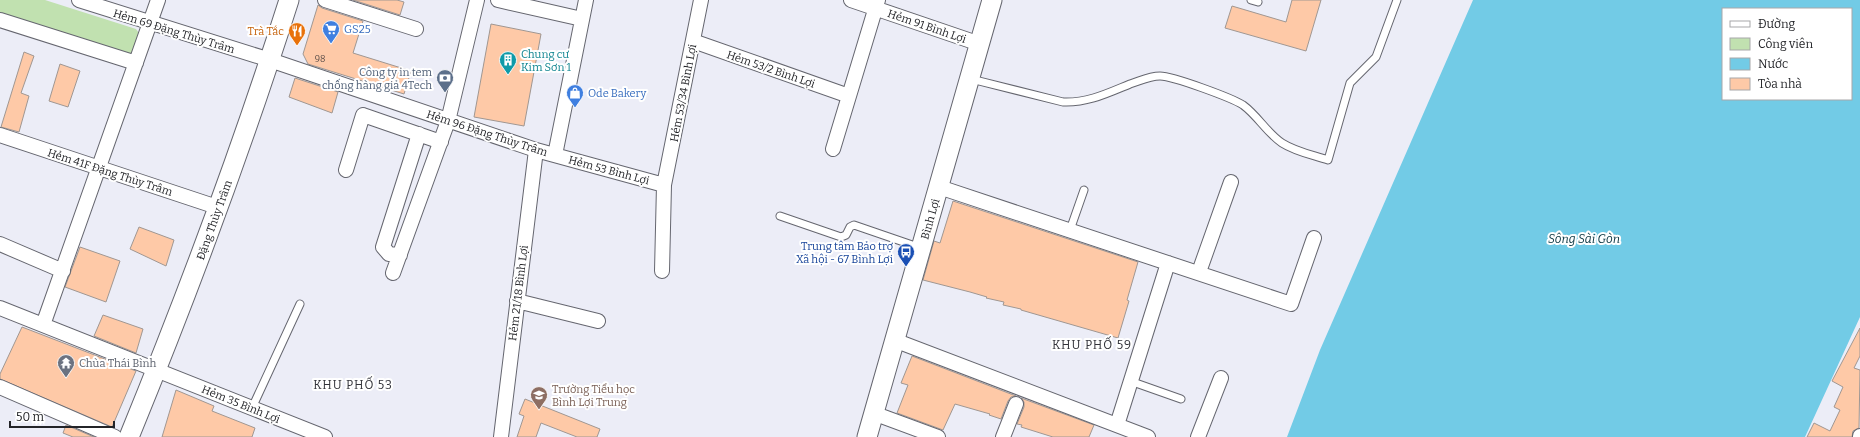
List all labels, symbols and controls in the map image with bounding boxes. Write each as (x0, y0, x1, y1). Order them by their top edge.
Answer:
street label: Hẻm 69 Đặng Thùy Trâm (112, 7, 237, 56)
street label: Hẻm 91 Bình Lợi (886, 7, 968, 46)
legend (1722, 8, 1852, 100)
text: Đường (1758, 17, 1796, 31)
supermarket icon: GS25 (321, 19, 341, 44)
restaurant icon: Trà Tắc (287, 21, 307, 46)
place label: GS25 (344, 23, 371, 36)
place label: Trà Tắc (248, 25, 284, 38)
text: Công viên (1758, 37, 1813, 51)
street label: Hẻm 53/34 Bình Lợi (668, 42, 699, 143)
place label: Chung cư Kim Sơn 1 (521, 48, 572, 74)
street label: Hẻm 53/2 Bình Lợi (725, 48, 817, 91)
building icon: Chung cư Kim Sơn 1 (498, 50, 518, 75)
house number: 98 (315, 54, 325, 64)
text: Nước (1758, 57, 1788, 71)
place label: Công ty in tem chống hàng giả 4Tech (322, 66, 433, 92)
bank icon: Công ty in tem chống hàng giả 4Tech (435, 68, 455, 93)
text: Tòa nhà (1758, 77, 1802, 91)
shop icon: Ode Bakery (565, 83, 585, 108)
place label: Ode Bakery (588, 87, 647, 100)
street label: Hẻm 96 Đặng Thùy Trâm (425, 108, 549, 159)
street label: Hẻm 41F Đặng Thùy Trâm (46, 146, 174, 199)
street label: Hẻm 53 Bình Lợi (567, 153, 651, 188)
street label: Đặng Thùy Trâm (194, 178, 235, 262)
street label: Bình Lợi (918, 197, 943, 241)
water label: Sông Sài Gòn (1548, 232, 1620, 246)
place label: Trung tâm Bảo trợ Xã hội - 67 Bình Lợi (796, 240, 894, 266)
bus stop icon: Trung tâm Bảo trợ Xã hội - 67 Bình Lợi (896, 242, 916, 267)
street label: Hẻm 21/18 Bình Lợi (506, 244, 531, 342)
district label: KHU PHỐ 59 (1052, 336, 1132, 352)
temple icon: Chùa Thái Bình (56, 353, 76, 378)
place label: Chùa Thái Bình (79, 357, 156, 370)
district label: KHU PHỐ 53 (313, 376, 393, 392)
street label: Hẻm 35 Bình Lợi (200, 383, 283, 426)
place label: Trường Tiểu học Bình Lợi Trung (552, 383, 635, 409)
school or university icon: Trường Tiểu học Bình Lợi Trung (529, 385, 549, 410)
scale bar (10, 403, 114, 429)
text: 50 m (16, 410, 45, 424)

